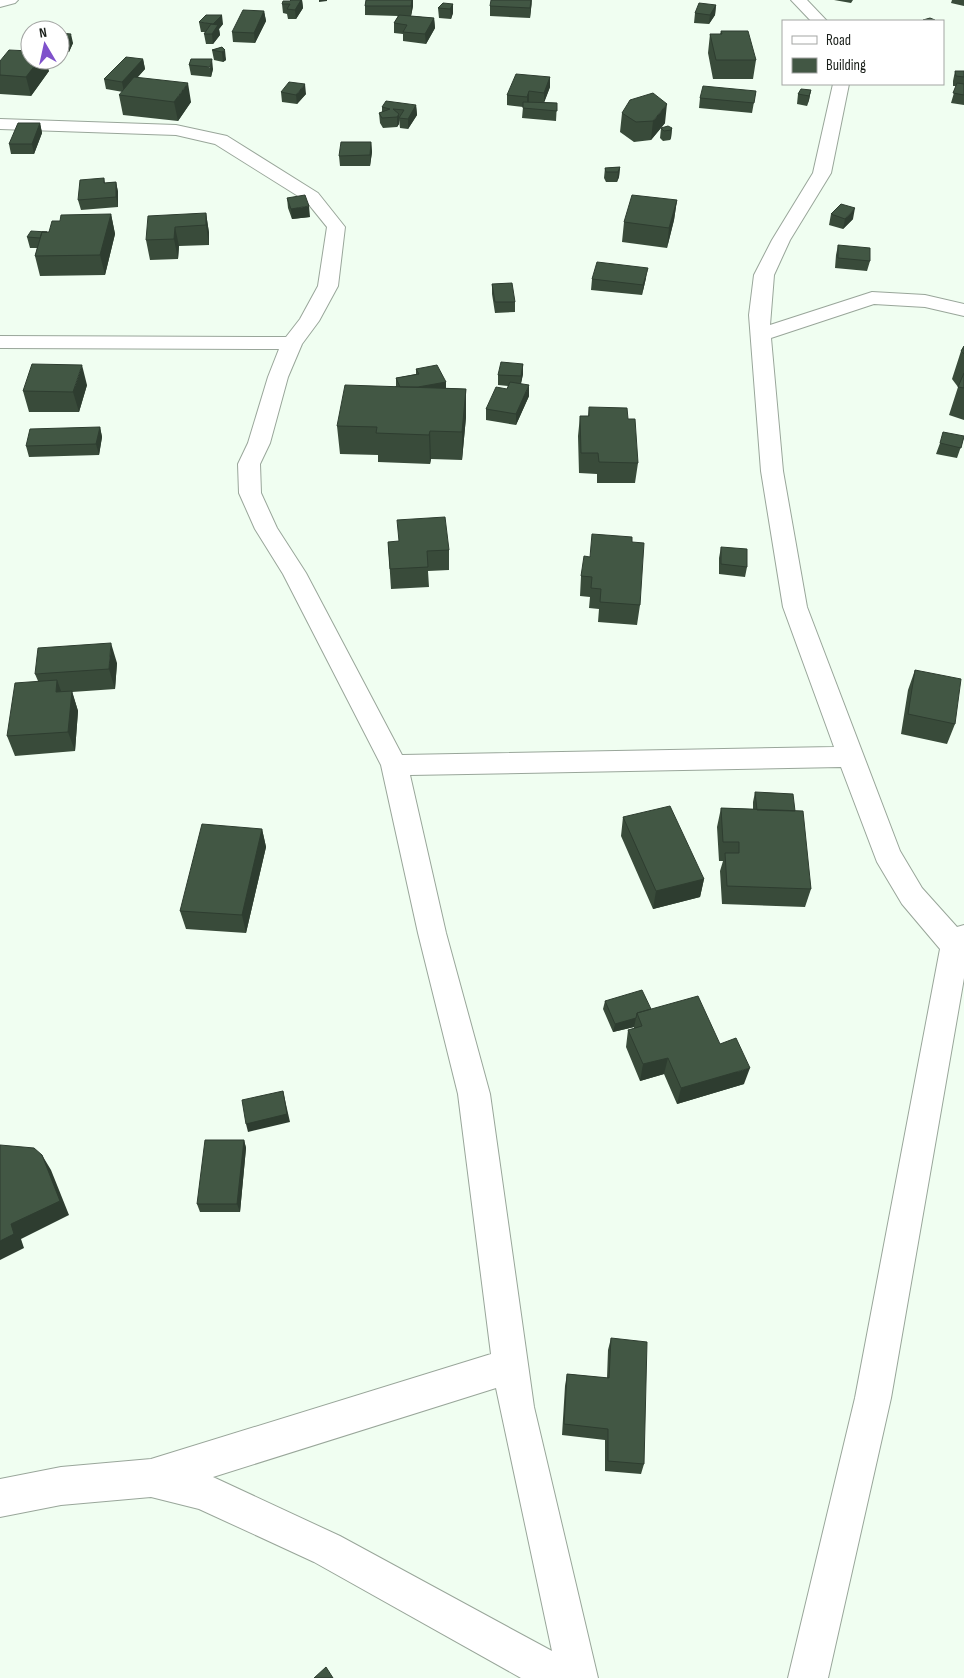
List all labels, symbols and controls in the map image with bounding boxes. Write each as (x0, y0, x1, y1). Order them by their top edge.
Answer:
north arrow (20, 20, 70, 70)
legend (782, 20, 944, 85)
text: N (38, 24, 48, 42)
text: Road (826, 31, 851, 50)
text: Building (826, 56, 866, 75)

